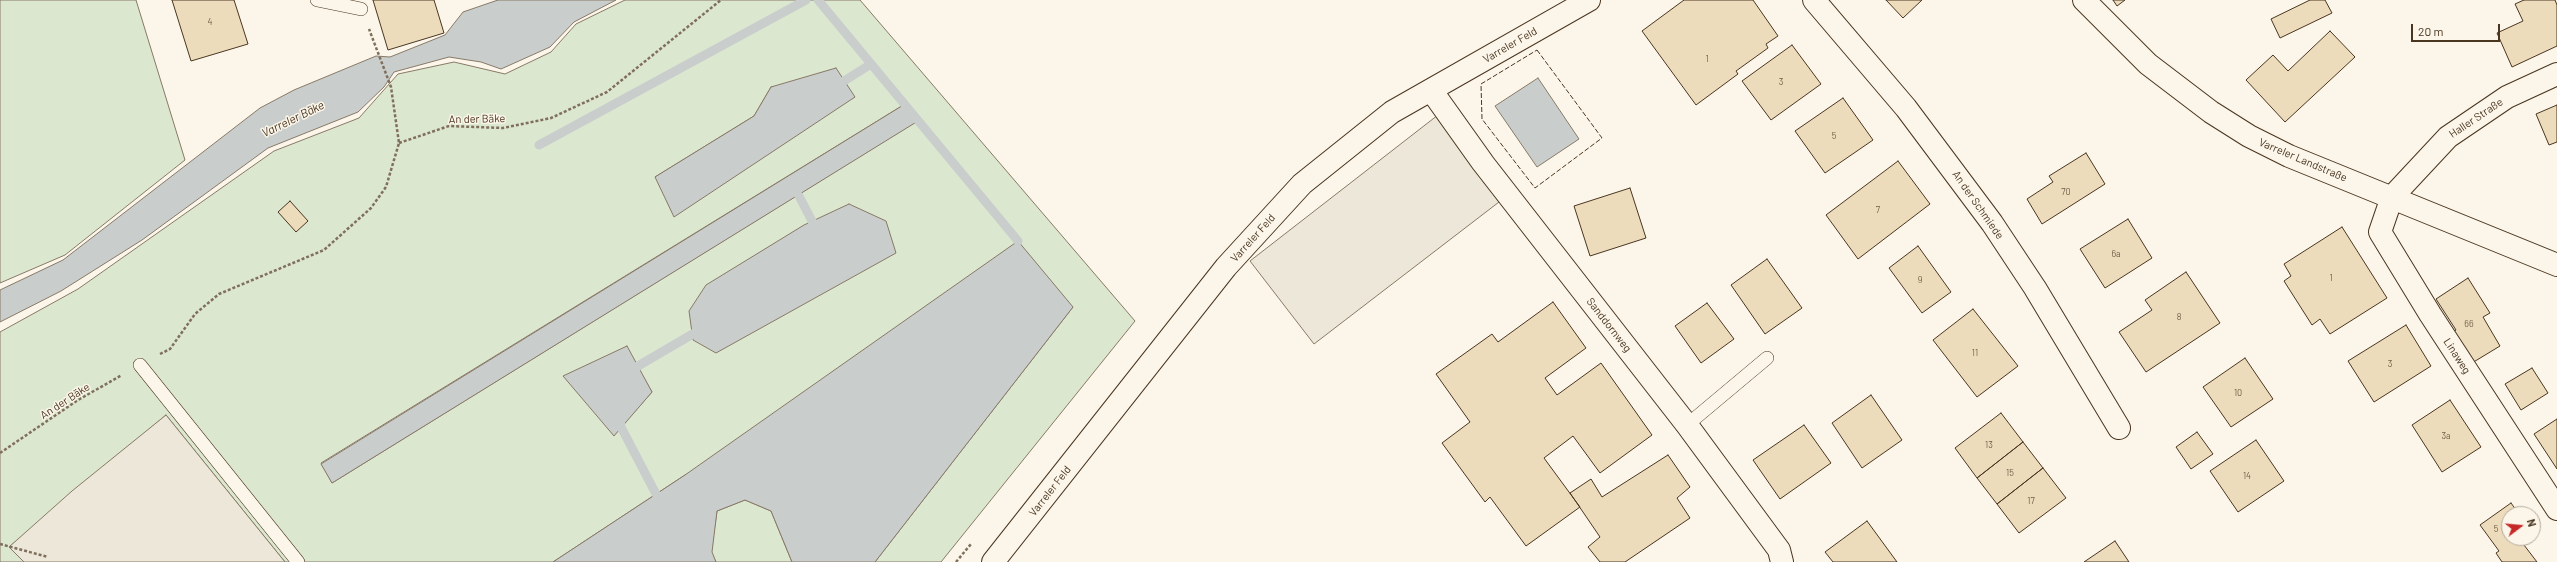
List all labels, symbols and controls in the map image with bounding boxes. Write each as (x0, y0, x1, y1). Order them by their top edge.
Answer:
scale bar (2413, 16, 2502, 42)
house number: 4 (208, 17, 212, 27)
street label: Varreler Feld (1481, 24, 1539, 66)
text: 20 m (2418, 24, 2444, 38)
house number: 1 (1705, 54, 1709, 64)
house number: 3 (1779, 77, 1783, 87)
street label: Haller Straße (2447, 95, 2505, 141)
water label: Varreler Bäke (259, 98, 327, 140)
street label: An der Bäke (449, 112, 505, 126)
house number: 5 (1832, 131, 1836, 141)
street label: Varreler Landstraße (2257, 135, 2349, 185)
street label: An der Schmiede (1949, 168, 2007, 242)
house number: 70 (2061, 187, 2071, 197)
house number: 7 (1876, 205, 1880, 215)
street label: Varreler Feld (1228, 211, 1278, 265)
house number: 6a (2111, 249, 2121, 259)
house number: 1 (2329, 273, 2333, 283)
house number: 9 (1918, 275, 1922, 285)
street label: Sanddornweg (1584, 295, 1634, 355)
house number: 8 (2177, 312, 2181, 322)
house number: 66 (2464, 319, 2474, 329)
street label: Linaweg (2441, 336, 2473, 376)
house number: 11 (1972, 348, 1978, 358)
house number: 3 (2388, 359, 2392, 369)
street label: An der Bäke (38, 380, 92, 422)
house number: 10 (2234, 388, 2242, 398)
house number: 3a (2441, 431, 2451, 441)
house number: 13 (1985, 440, 1993, 450)
street label: Varreler Feld (1026, 463, 1074, 519)
house number: 15 (2006, 468, 2014, 478)
house number: 14 (2243, 471, 2251, 481)
house number: 17 (2027, 496, 2035, 506)
north arrow (2501, 506, 2541, 546)
text: N (2525, 518, 2539, 528)
house number: 5 (2494, 524, 2498, 534)

